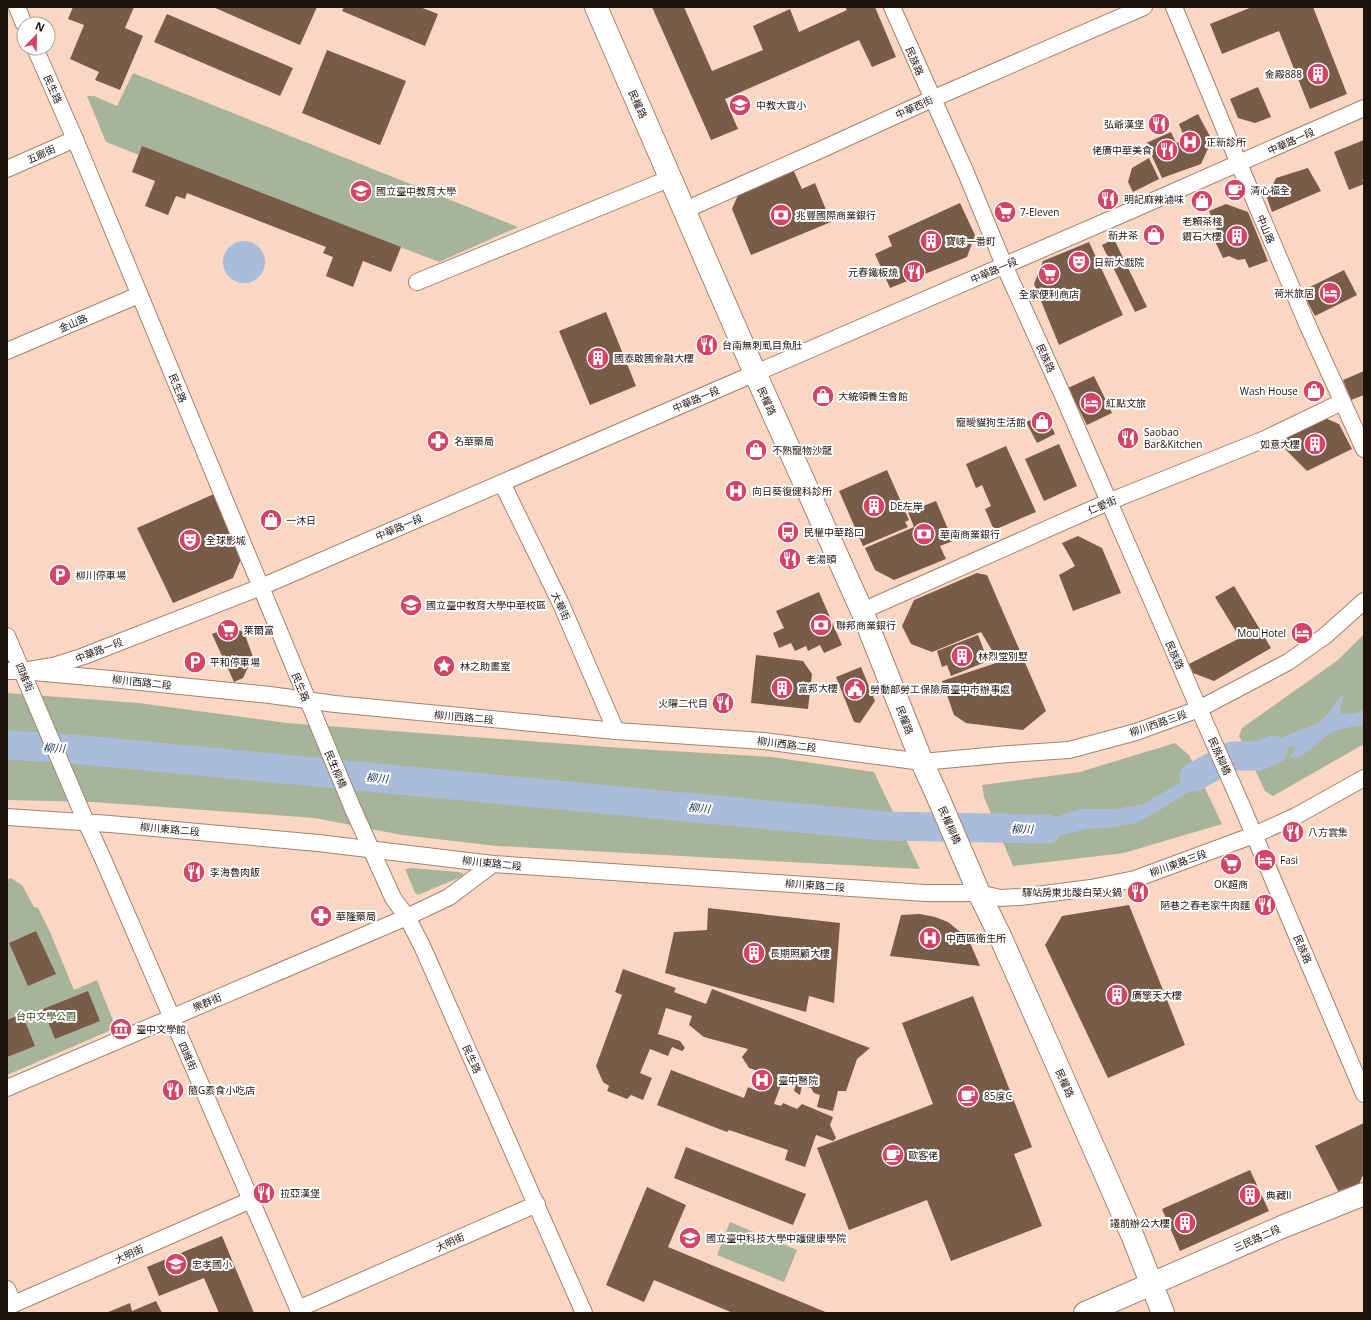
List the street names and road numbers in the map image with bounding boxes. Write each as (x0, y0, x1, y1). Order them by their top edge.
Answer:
street label: 民族路 (903, 44, 927, 78)
street label: 民生路 (41, 72, 65, 106)
street label: 民權路 (626, 87, 650, 121)
street label: 中華西街 (893, 92, 935, 122)
street label: 中華路一段 (1265, 124, 1317, 158)
street label: 五廊街 (24, 142, 58, 166)
street label: 中山路 (1254, 212, 1278, 246)
street label: 中華路一段 (968, 254, 1020, 286)
street label: 金山路 (56, 311, 90, 335)
street label: 民族路 (1034, 341, 1058, 375)
street label: 民生路 (166, 371, 190, 405)
street label: 中華路一段 (670, 383, 722, 415)
street label: 民權路 (755, 384, 779, 418)
street label: 仁愛街 (1085, 493, 1119, 517)
street label: 中華路一段 (373, 511, 425, 543)
street label: 大華街 (548, 589, 574, 623)
street label: 中華路一段 (73, 635, 125, 665)
street label: 民族路 (1163, 638, 1187, 672)
street label: 四維街 (13, 660, 37, 694)
street label: 民生路 (289, 670, 313, 704)
street label: 柳川西路二段 (111, 672, 173, 692)
street label: 民權路 (893, 703, 917, 737)
street label: 柳川西路二段 (434, 707, 494, 727)
street label: 柳川西路三段 (1127, 707, 1189, 739)
street label: 柳川西路二段 (756, 733, 818, 755)
street label: 民族柳橋 (1205, 735, 1235, 777)
street label: 民生柳橋 (322, 748, 350, 790)
street label: 民權柳橋 (935, 804, 965, 846)
street label: 柳川東路二段 (140, 819, 200, 839)
street label: 柳川東路三段 (1147, 846, 1209, 880)
street label: 柳川東路二段 (461, 853, 523, 873)
street label: 柳川東路二段 (785, 876, 845, 894)
street label: 民族路 (1291, 932, 1315, 966)
street label: 樂群街 (190, 990, 224, 1014)
street label: 四維街 (176, 1039, 200, 1073)
street label: 民生路 (460, 1042, 484, 1076)
street label: 民權路 (1053, 1066, 1077, 1100)
street label: 三民路二段 (1231, 1221, 1283, 1255)
street label: 大明街 (433, 1230, 467, 1254)
street label: 大明街 (112, 1242, 146, 1266)

